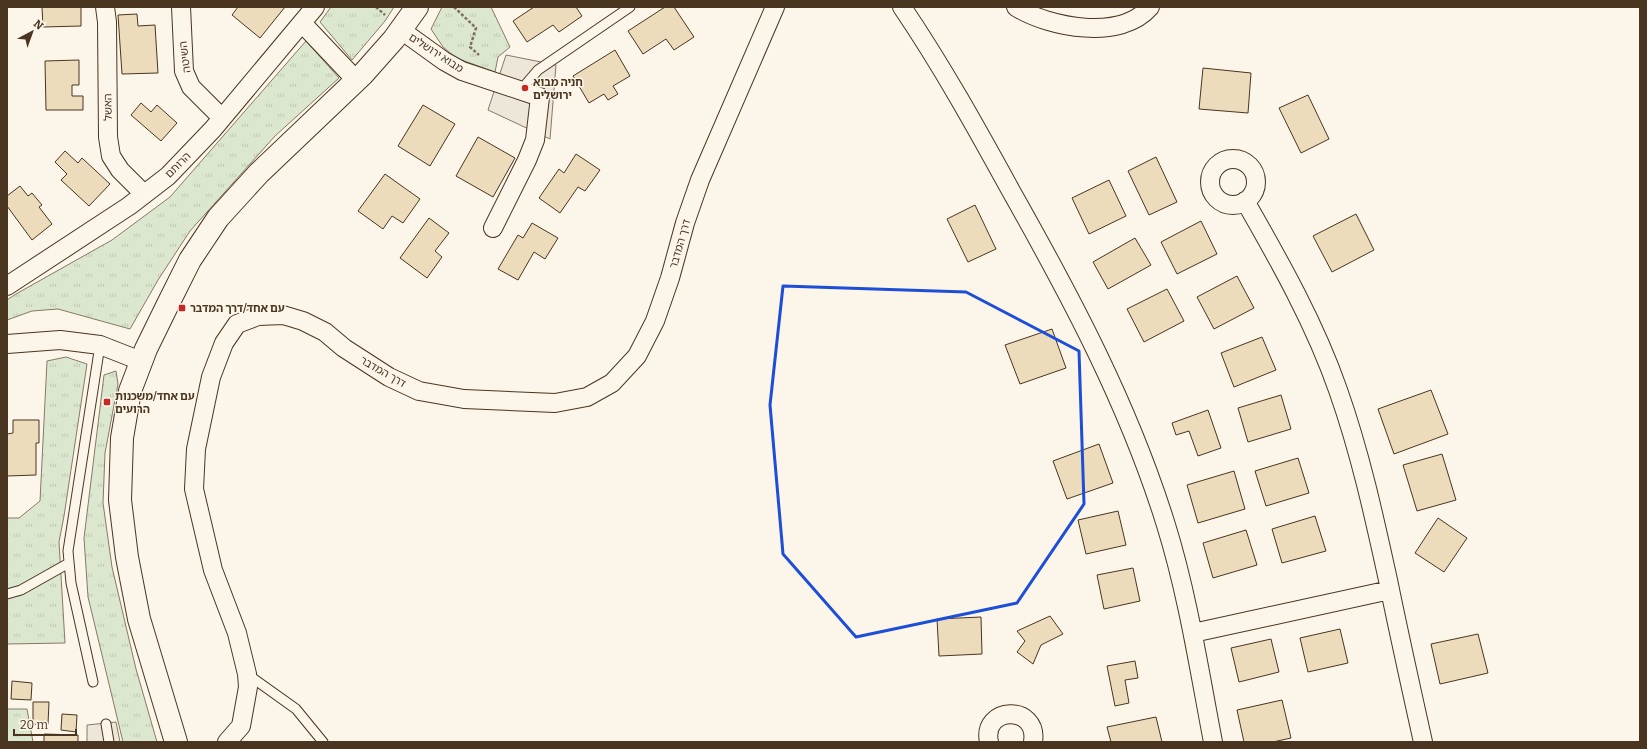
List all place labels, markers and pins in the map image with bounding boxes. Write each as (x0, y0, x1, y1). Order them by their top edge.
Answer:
place label: חניה מבוא ירושלים (533, 76, 583, 102)
marker: חניה מבוא ירושלים (520, 83, 530, 93)
place label: עם אחד/דרך המדבר (190, 302, 285, 315)
marker: עם אחד/דרך המדבר (177, 303, 187, 313)
place label: עם אחד/משכנות הרועים (115, 390, 195, 416)
marker: עם אחד/משכנות הרועים (102, 397, 112, 407)

